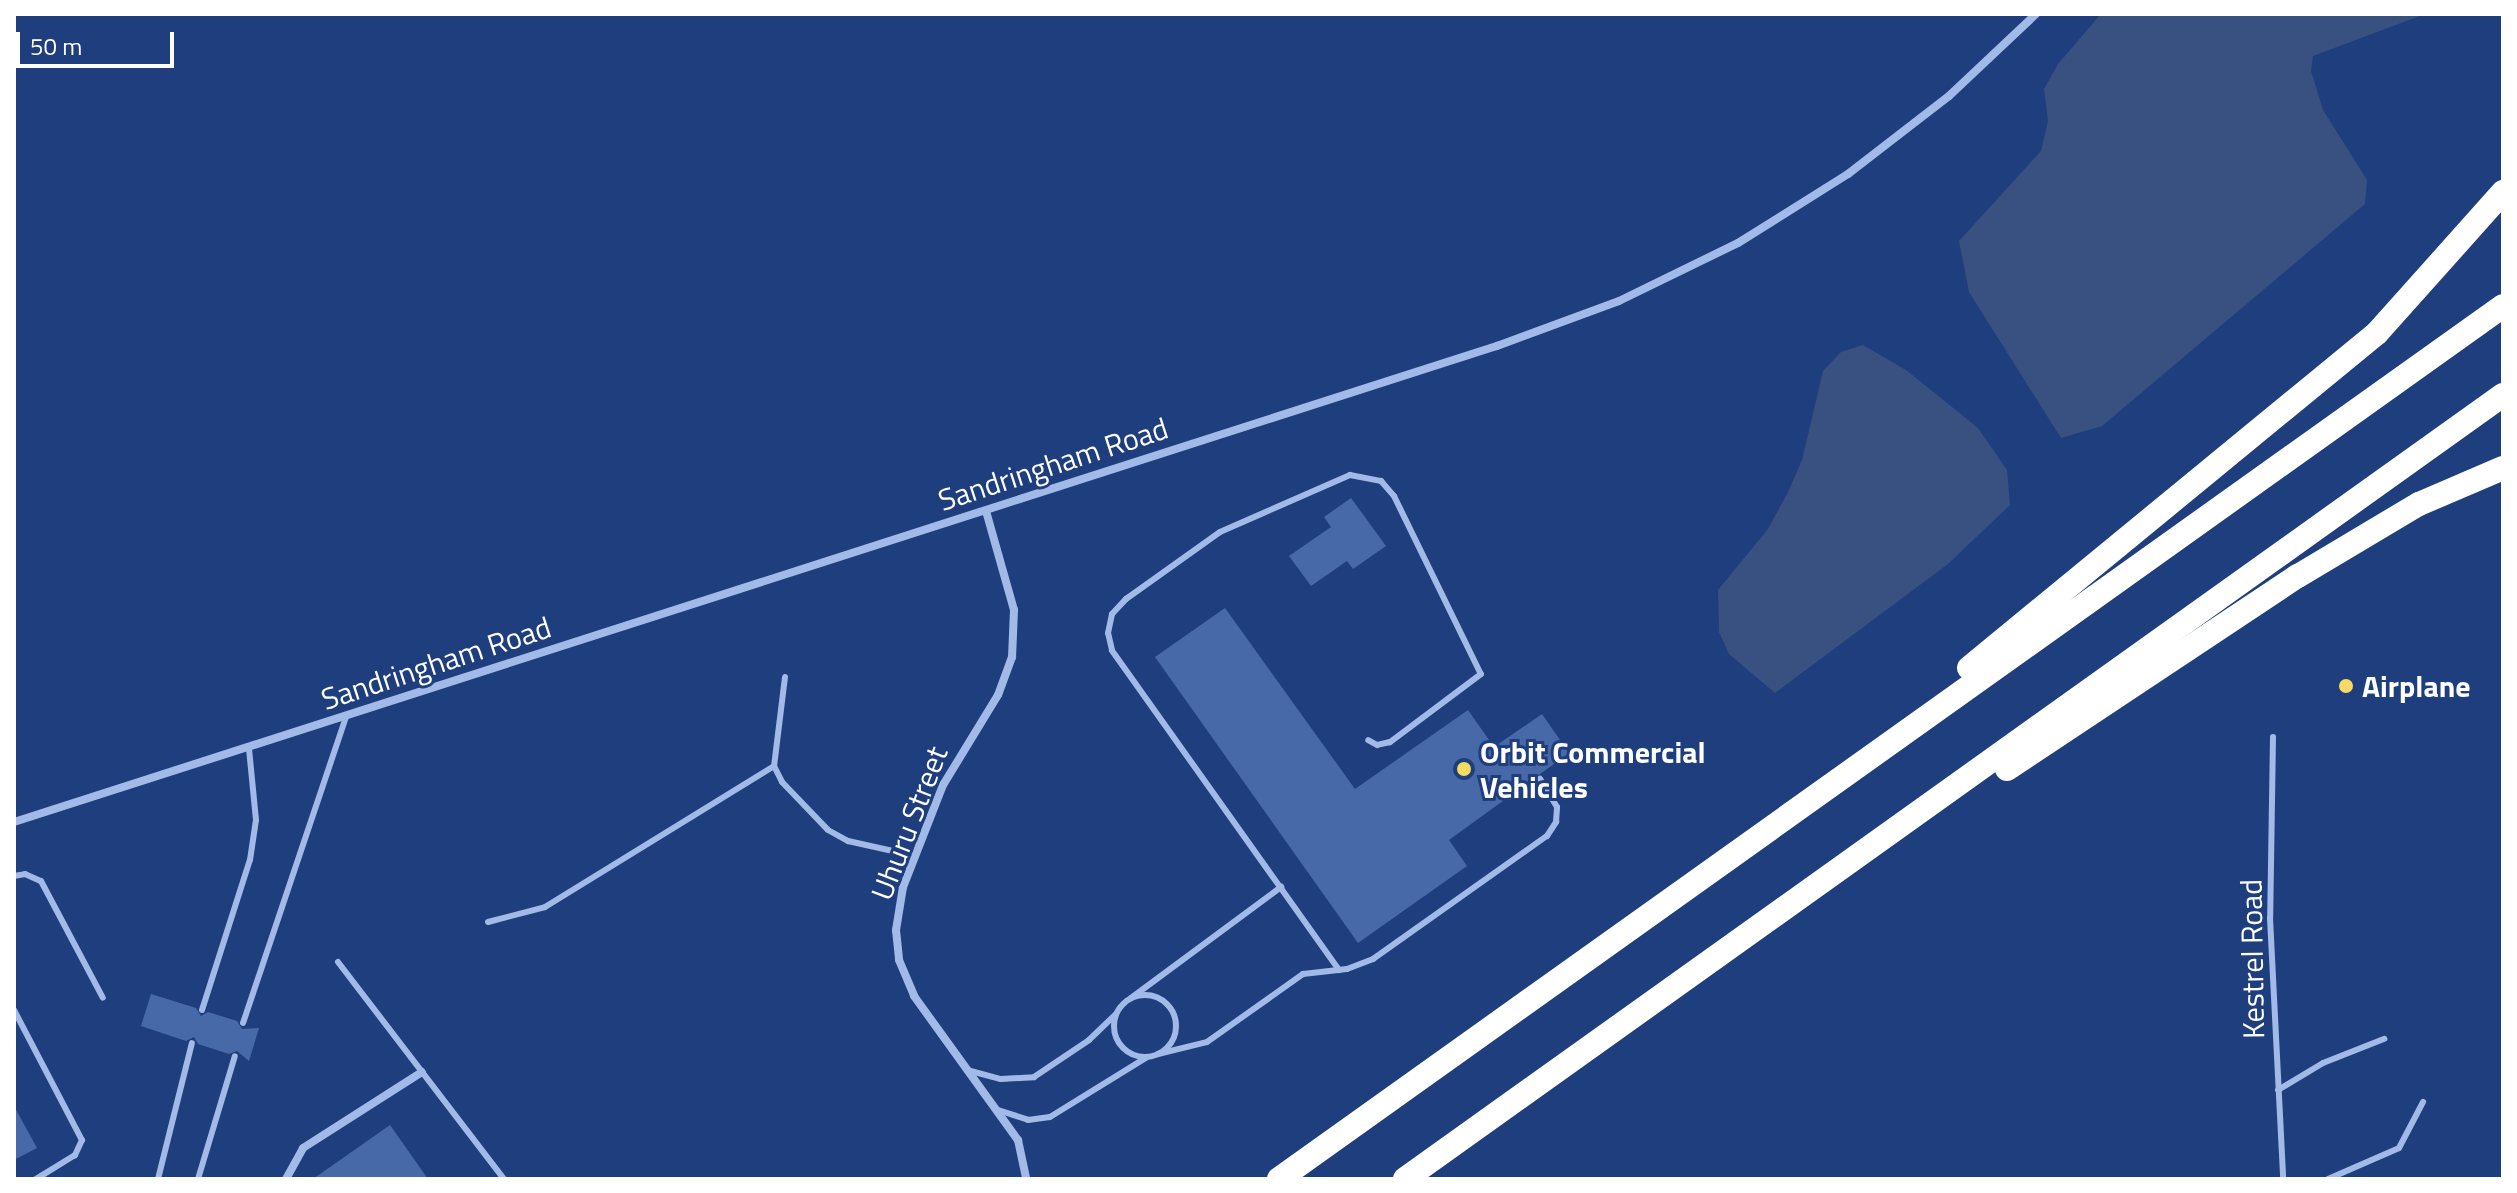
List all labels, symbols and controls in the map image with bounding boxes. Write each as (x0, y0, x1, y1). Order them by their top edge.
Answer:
scale bar (20, 16, 178, 66)
text: 50 m (30, 28, 82, 64)
street label: Sandringham Road (934, 410, 1172, 518)
street label: Sandringham Road (317, 609, 555, 717)
place label: Airplane (2362, 668, 2471, 704)
marker: Airplane (2337, 677, 2355, 695)
place label: Orbit Commercial Vehicles (1480, 734, 1706, 804)
street label: Uhuru Street (863, 741, 955, 905)
marker: Orbit Commercial Vehicles (1455, 760, 1473, 778)
street label: Kestrel Road (2233, 879, 2271, 1039)

